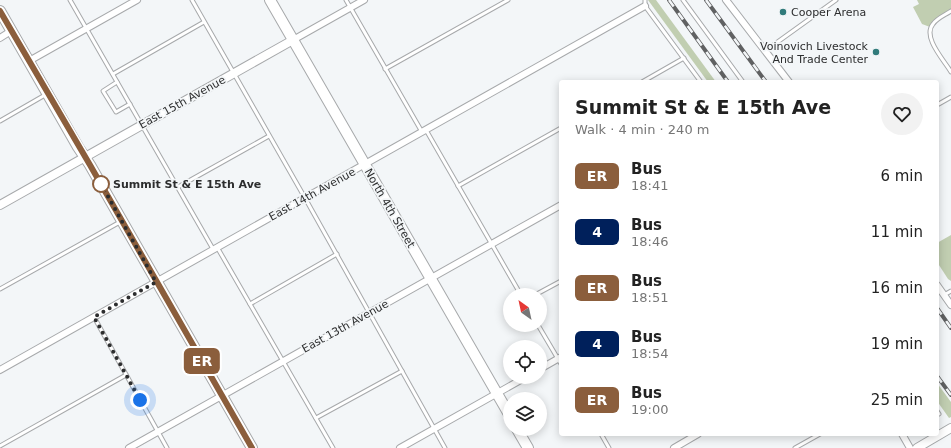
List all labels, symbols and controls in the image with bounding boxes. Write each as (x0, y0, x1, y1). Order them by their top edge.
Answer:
place label: Cooper Arena (791, 6, 866, 19)
marker: Cooper Arena (778, 7, 788, 17)
place label: Voinovich Livestock And Trade Center (760, 40, 869, 66)
marker: Voinovich Livestock And Trade Center (871, 47, 881, 57)
street label: East 15th Avenue (137, 73, 228, 132)
button: heart (881, 93, 923, 135)
text: Summit St & E 15th Ave (575, 96, 831, 118)
text: Walk · 4 min · 240 m (575, 122, 709, 137)
text: Bus (631, 160, 662, 178)
street label: East 14th Avenue (267, 165, 358, 224)
street label: North 4th Street (362, 166, 418, 251)
text: 6 min (880, 167, 923, 185)
text: ER (587, 168, 607, 184)
marker: Summit St & E 15th Ave (92, 175, 110, 193)
place label: Summit St & E 15th Ave (113, 178, 261, 191)
text: 18:41 (631, 178, 668, 193)
text: Bus (631, 216, 662, 234)
text: 11 min (871, 223, 923, 241)
text: 4 (592, 224, 602, 240)
text: 18:46 (631, 234, 668, 249)
text: Bus (631, 272, 662, 290)
text: 16 min (871, 279, 923, 297)
text: ER (587, 280, 607, 296)
north arrow (503, 288, 547, 332)
map controls (503, 288, 547, 436)
text: 18:51 (631, 290, 668, 305)
street label: East 13th Avenue (300, 297, 391, 356)
text: Bus (631, 328, 662, 346)
text: 19 min (871, 335, 923, 353)
text: 4 (592, 336, 602, 352)
button: locate (503, 340, 547, 384)
text: 18:54 (631, 346, 668, 361)
line badge: ER (184, 348, 220, 374)
text: ER (192, 353, 212, 369)
text: Bus (631, 384, 662, 402)
your location (130, 390, 150, 410)
text: 25 min (871, 391, 923, 409)
button: layers (503, 392, 547, 436)
text: ER (587, 392, 607, 408)
text: 19:00 (631, 402, 668, 417)

